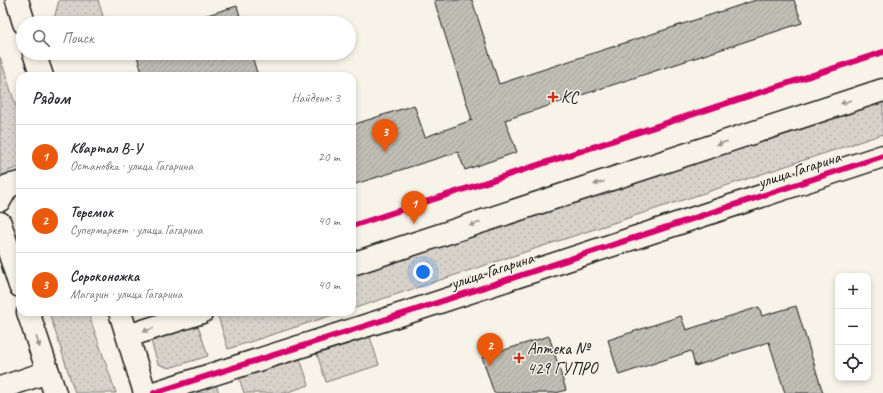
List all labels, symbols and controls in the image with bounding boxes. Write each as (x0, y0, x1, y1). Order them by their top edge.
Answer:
search box (16, 16, 356, 60)
icon: search (30, 27, 52, 49)
text: Поиск (62, 29, 94, 48)
place label: КС (561, 87, 580, 108)
text: Рядом (32, 88, 70, 109)
text: Найдено: 3 (292, 90, 340, 106)
marker: КС (548, 92, 558, 102)
one-way arrow (839, 99, 851, 105)
pin: 3 (372, 119, 398, 152)
text: Квартал В-У (70, 139, 142, 158)
one-way arrow (716, 140, 728, 146)
street label: улица Гагарина (754, 146, 845, 193)
text: 1 (42, 149, 48, 165)
text: 20 m (318, 149, 340, 165)
text: Остановка · улица Гагарина (70, 158, 193, 174)
one-way arrow (592, 181, 604, 187)
pin: 1 (401, 191, 427, 224)
text: Теремок (70, 203, 113, 222)
text: 2 (42, 213, 48, 229)
text: 40 m (318, 213, 340, 229)
one-way arrow (469, 221, 481, 227)
text: Супермаркет · улица Гагарина (70, 222, 203, 238)
street label: улица Гагарина (447, 247, 538, 294)
your location (413, 262, 433, 282)
text: Сороконожка (70, 267, 139, 286)
map controls (835, 273, 871, 381)
button: + (835, 273, 871, 309)
text: 3 (42, 277, 48, 293)
text: 40 m (318, 277, 340, 293)
text: Магазин · улица Гагарина (70, 286, 182, 302)
button: − (835, 309, 871, 345)
one-way arrow (142, 327, 154, 333)
pin: 2 (477, 333, 503, 366)
one-way arrow (35, 336, 41, 348)
place label: Аптека № 429 ГУПРО (527, 338, 599, 379)
button: locate (835, 345, 871, 381)
marker: Аптека № 429 ГУПРО (514, 353, 524, 363)

